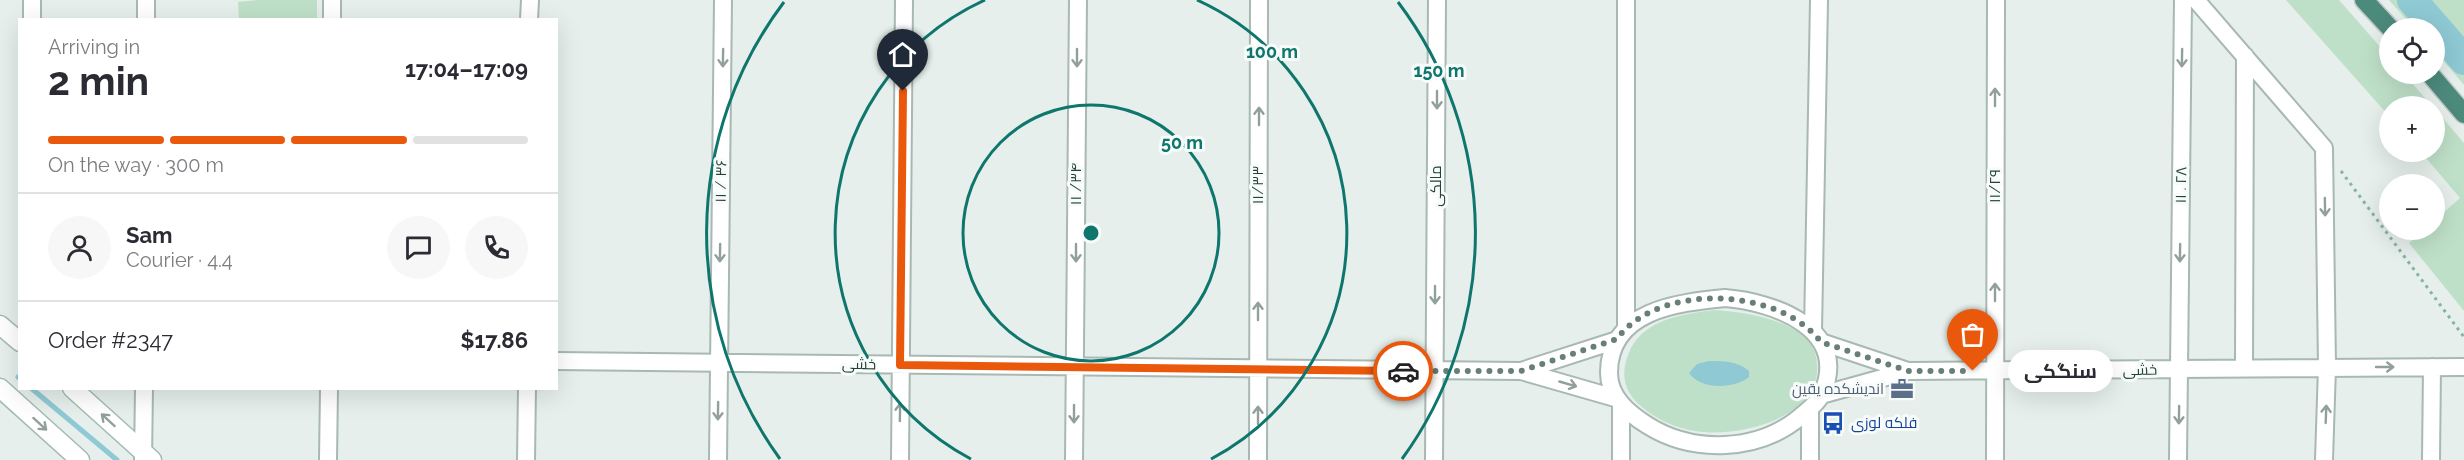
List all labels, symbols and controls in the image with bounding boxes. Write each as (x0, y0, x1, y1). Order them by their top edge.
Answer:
map controls (2379, 18, 2445, 240)
button: locate (2379, 18, 2445, 84)
pin (877, 29, 928, 91)
text: Arriving in (48, 35, 140, 59)
icon: home (886, 38, 919, 71)
text: 100 m (1246, 41, 1298, 62)
one-way arrow (717, 48, 728, 68)
one-way arrow (1071, 48, 1083, 68)
one-way arrow (2176, 48, 2188, 68)
text: 17:04–17:09 (405, 56, 528, 82)
text: 2 min (48, 58, 149, 104)
text: 150 m (1414, 60, 1465, 81)
one-way arrow (1989, 87, 2001, 107)
one-way arrow (1431, 90, 1443, 110)
button: + (2379, 96, 2445, 162)
one-way arrow (1253, 106, 1264, 126)
text: 50 m (1161, 132, 1203, 153)
text: On the way · 300 m (48, 153, 224, 177)
street label: ۱۱ / ۳۶ (712, 159, 730, 203)
street label: ۱۱ /۳۴ (1067, 163, 1085, 205)
street label: مالکی (1427, 165, 1446, 207)
street label: ۱۱/۳۳ (1249, 166, 1267, 204)
street label: ۱۱ . ۲۸ (2172, 166, 2190, 204)
street label: ۱۱/۲۹ (1986, 169, 2004, 203)
button: − (2379, 174, 2445, 240)
one-way arrow (2319, 196, 2331, 216)
button: person (48, 216, 111, 279)
button: chat (387, 216, 450, 279)
button: phone (465, 216, 528, 279)
text: Sam (126, 222, 173, 248)
centre of rings (1081, 223, 1101, 243)
one-way arrow (714, 243, 726, 263)
one-way arrow (1070, 243, 1082, 263)
one-way arrow (2174, 243, 2186, 263)
text: Courier · 4.4 (126, 248, 233, 272)
one-way arrow (1989, 282, 2001, 302)
one-way arrow (1429, 285, 1441, 305)
one-way arrow (1252, 301, 1264, 321)
pin (1947, 309, 1998, 371)
icon: bag (1956, 318, 1989, 351)
text: Order #2347 (48, 327, 173, 353)
text: $17.86 (460, 327, 528, 353)
courier (1373, 341, 1433, 401)
callout: سنگکی (2009, 350, 2114, 392)
street label: خشی (842, 355, 876, 374)
icon: car (1387, 355, 1420, 388)
text: سنگکی (2024, 359, 2097, 383)
street label: خشی (2123, 361, 2157, 380)
one-way arrow (2375, 361, 2395, 373)
office icon: اندیشکده یقین (1889, 376, 1915, 402)
one-way arrow (1558, 379, 1577, 390)
place label: اندیشکده یقین (1792, 380, 1884, 399)
one-way arrow (713, 401, 724, 421)
one-way arrow (894, 403, 906, 423)
one-way arrow (1068, 403, 1080, 423)
one-way arrow (2173, 404, 2184, 424)
one-way arrow (2320, 404, 2331, 424)
one-way arrow (1252, 405, 1264, 425)
bus stop icon: فلکه لوزی (1820, 410, 1846, 436)
one-way arrow (100, 413, 115, 427)
place label: فلکه لوزی (1851, 414, 1917, 433)
one-way arrow (32, 417, 47, 431)

